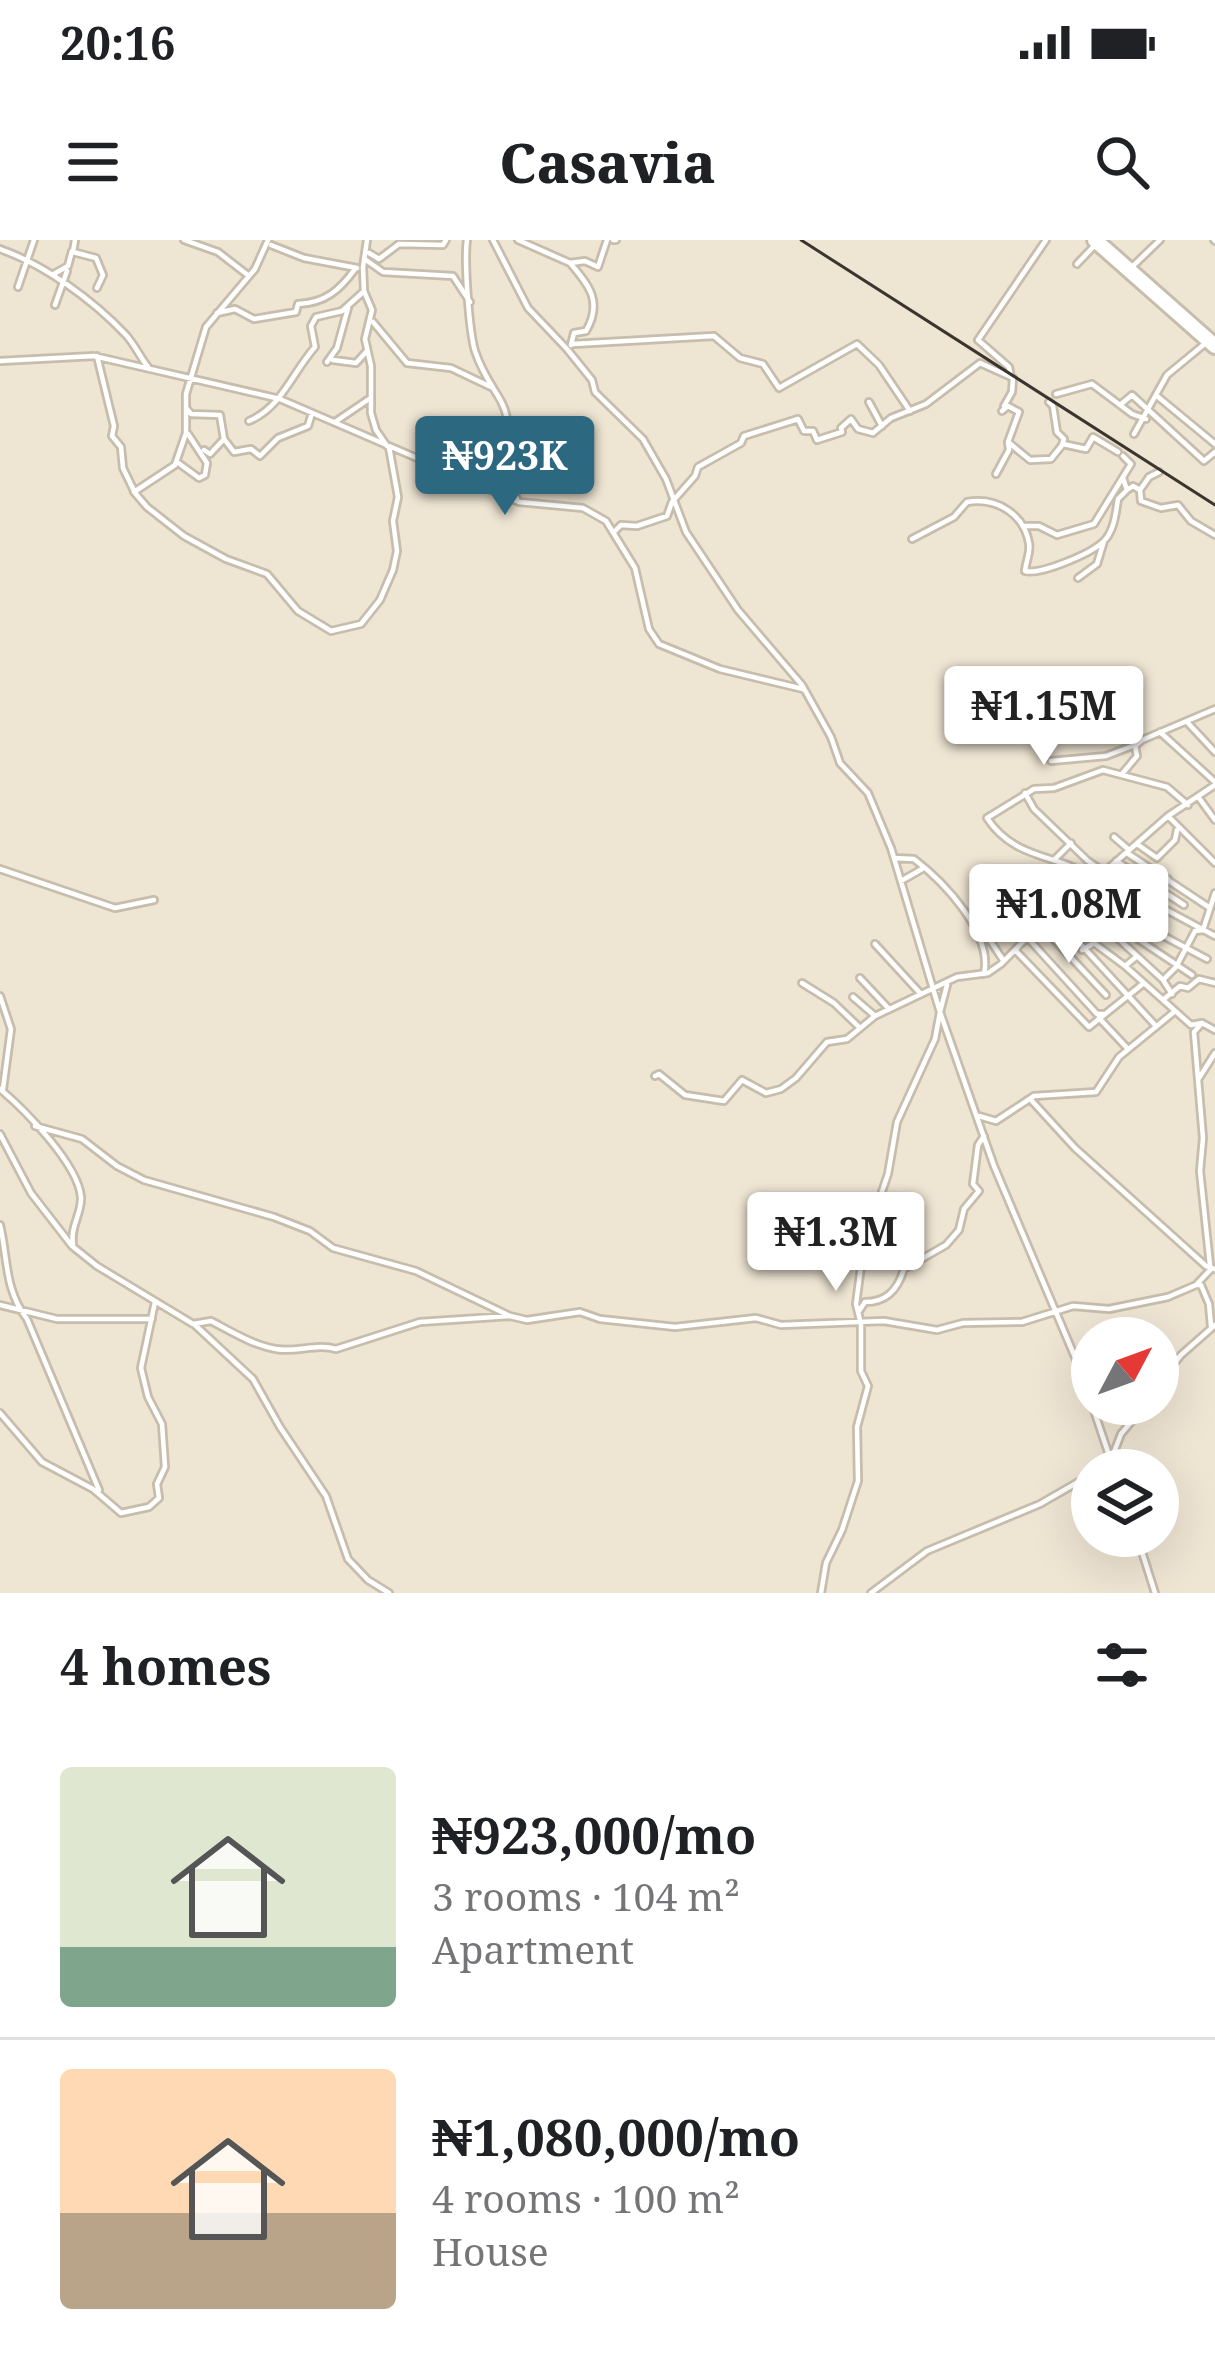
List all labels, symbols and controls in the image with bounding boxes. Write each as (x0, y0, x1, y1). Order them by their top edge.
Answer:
text: 20:16 (60, 12, 175, 73)
text: Casavia (499, 125, 716, 199)
icon: menu (60, 129, 126, 195)
icon: search (1089, 129, 1155, 195)
pin: ₦923K (421, 416, 589, 518)
text: ₦923K (442, 428, 568, 481)
pin: ₦1.15M (946, 666, 1142, 768)
text: ₦1.15M (971, 678, 1117, 731)
pin: ₦1.08M (971, 864, 1167, 966)
text: ₦1.08M (996, 876, 1142, 929)
pin: ₦1.3M (752, 1192, 920, 1294)
text: ₦1.3M (774, 1204, 898, 1257)
north arrow (1071, 1317, 1179, 1425)
map controls (1071, 1317, 1179, 1557)
button: layers (1071, 1449, 1179, 1557)
text: 4 homes (60, 1630, 271, 1700)
icon: filters (1089, 1632, 1155, 1698)
text: ₦923,000/mo (432, 1799, 756, 1869)
icon: home (156, 1815, 300, 1959)
text: 3 rooms · 104 m² (432, 1869, 740, 1922)
text: Apartment (432, 1922, 634, 1975)
text: ₦1,080,000/mo (432, 2101, 800, 2171)
icon: home (156, 2117, 300, 2261)
text: 4 rooms · 100 m² (432, 2171, 740, 2224)
text: House (432, 2224, 549, 2277)

